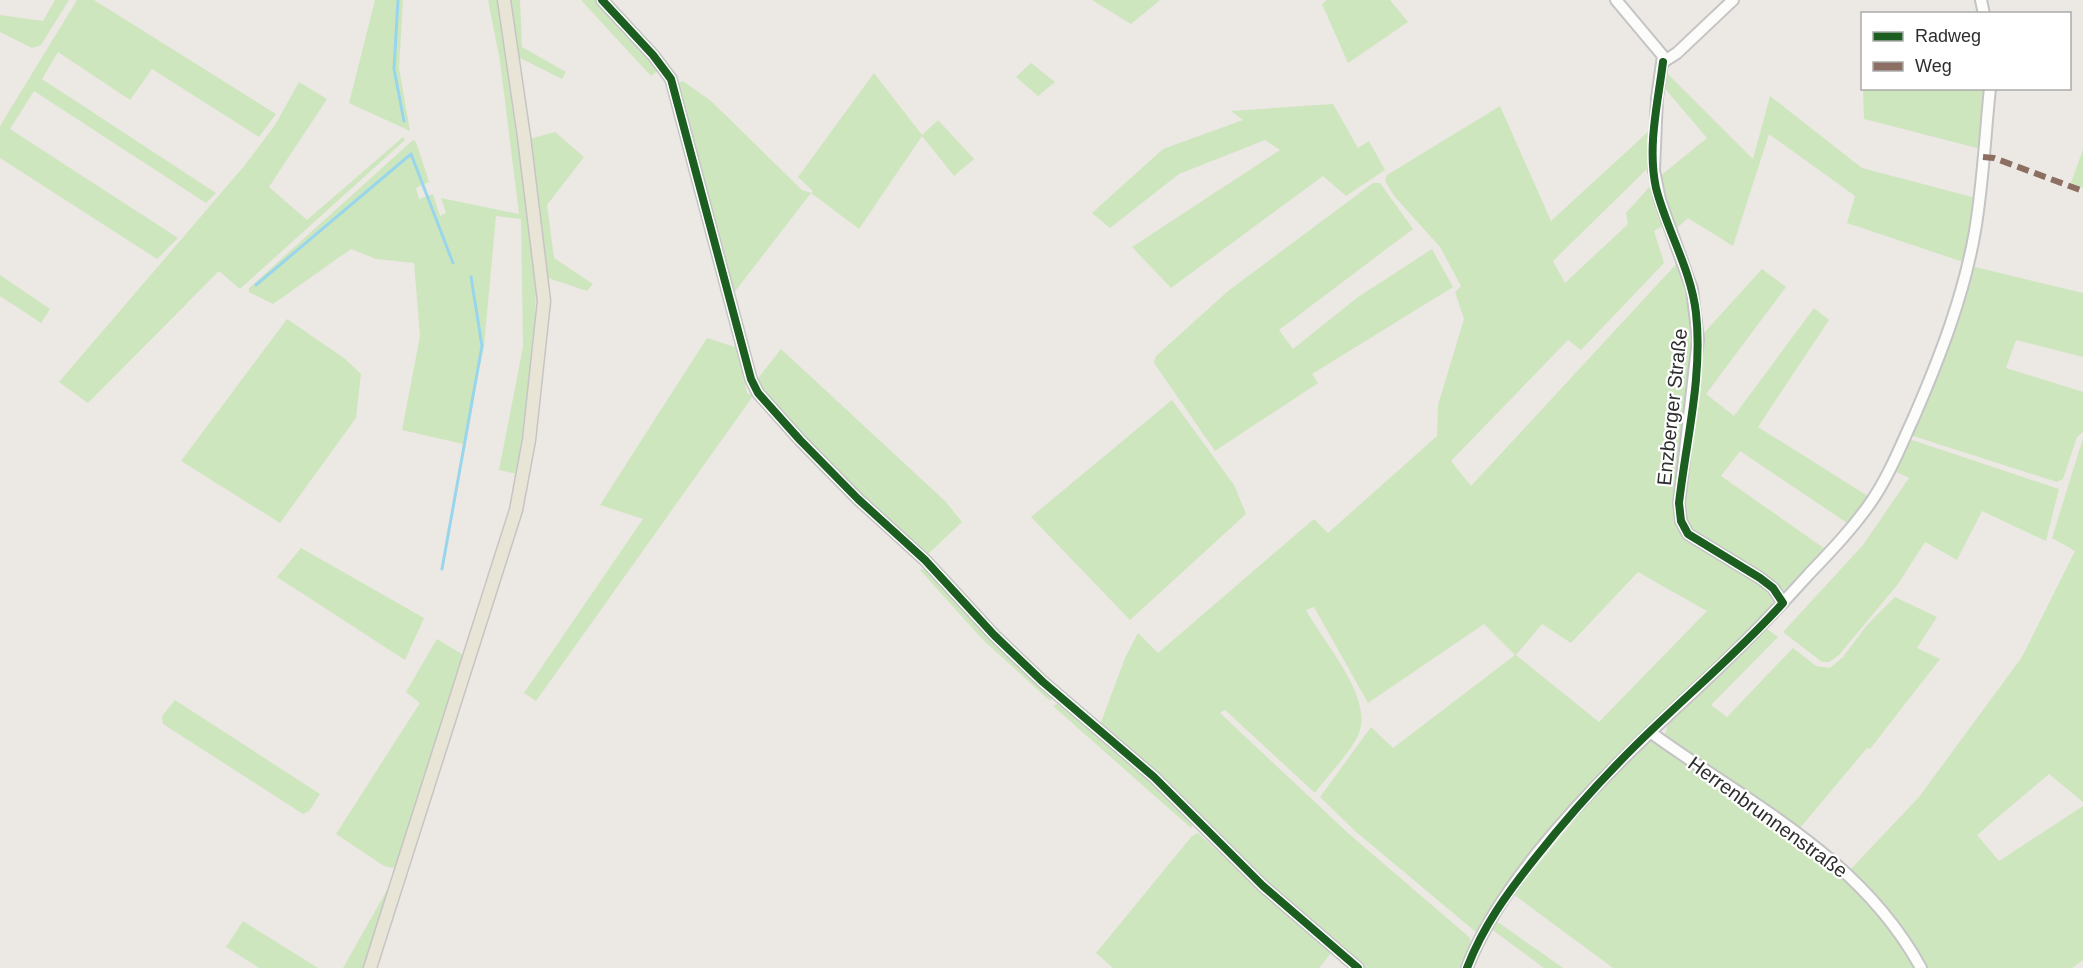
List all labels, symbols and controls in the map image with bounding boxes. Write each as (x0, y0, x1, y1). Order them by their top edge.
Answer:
legend (1861, 12, 2071, 90)
text: Radweg (1915, 26, 1981, 46)
text: Weg (1915, 56, 1952, 76)
street label: Enzberger Straße (1653, 327, 1691, 487)
street label: Herrenbrunnenstraße (1684, 752, 1852, 882)

